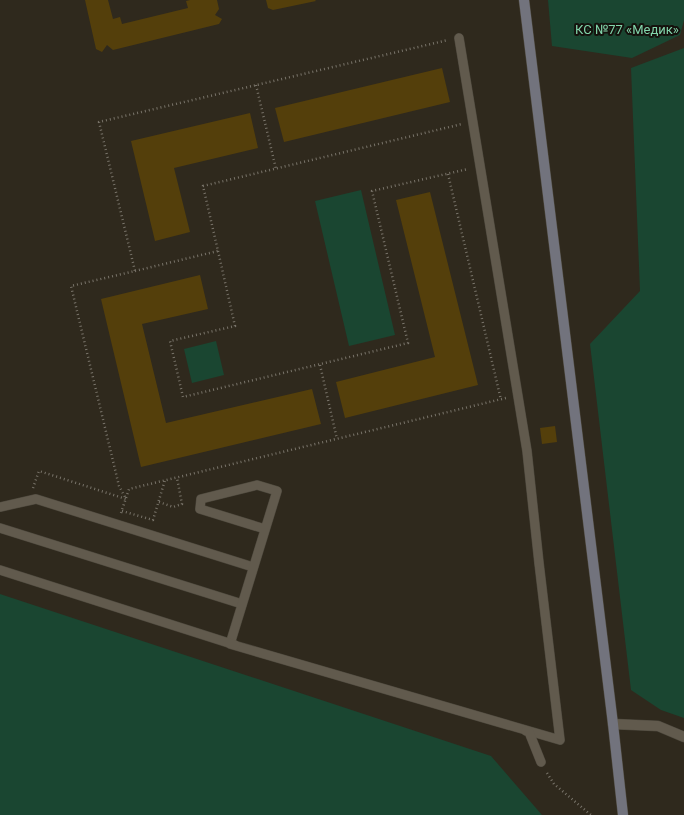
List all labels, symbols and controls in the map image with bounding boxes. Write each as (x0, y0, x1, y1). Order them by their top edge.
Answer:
park label: КС №77 «Медик» (575, 22, 679, 37)

